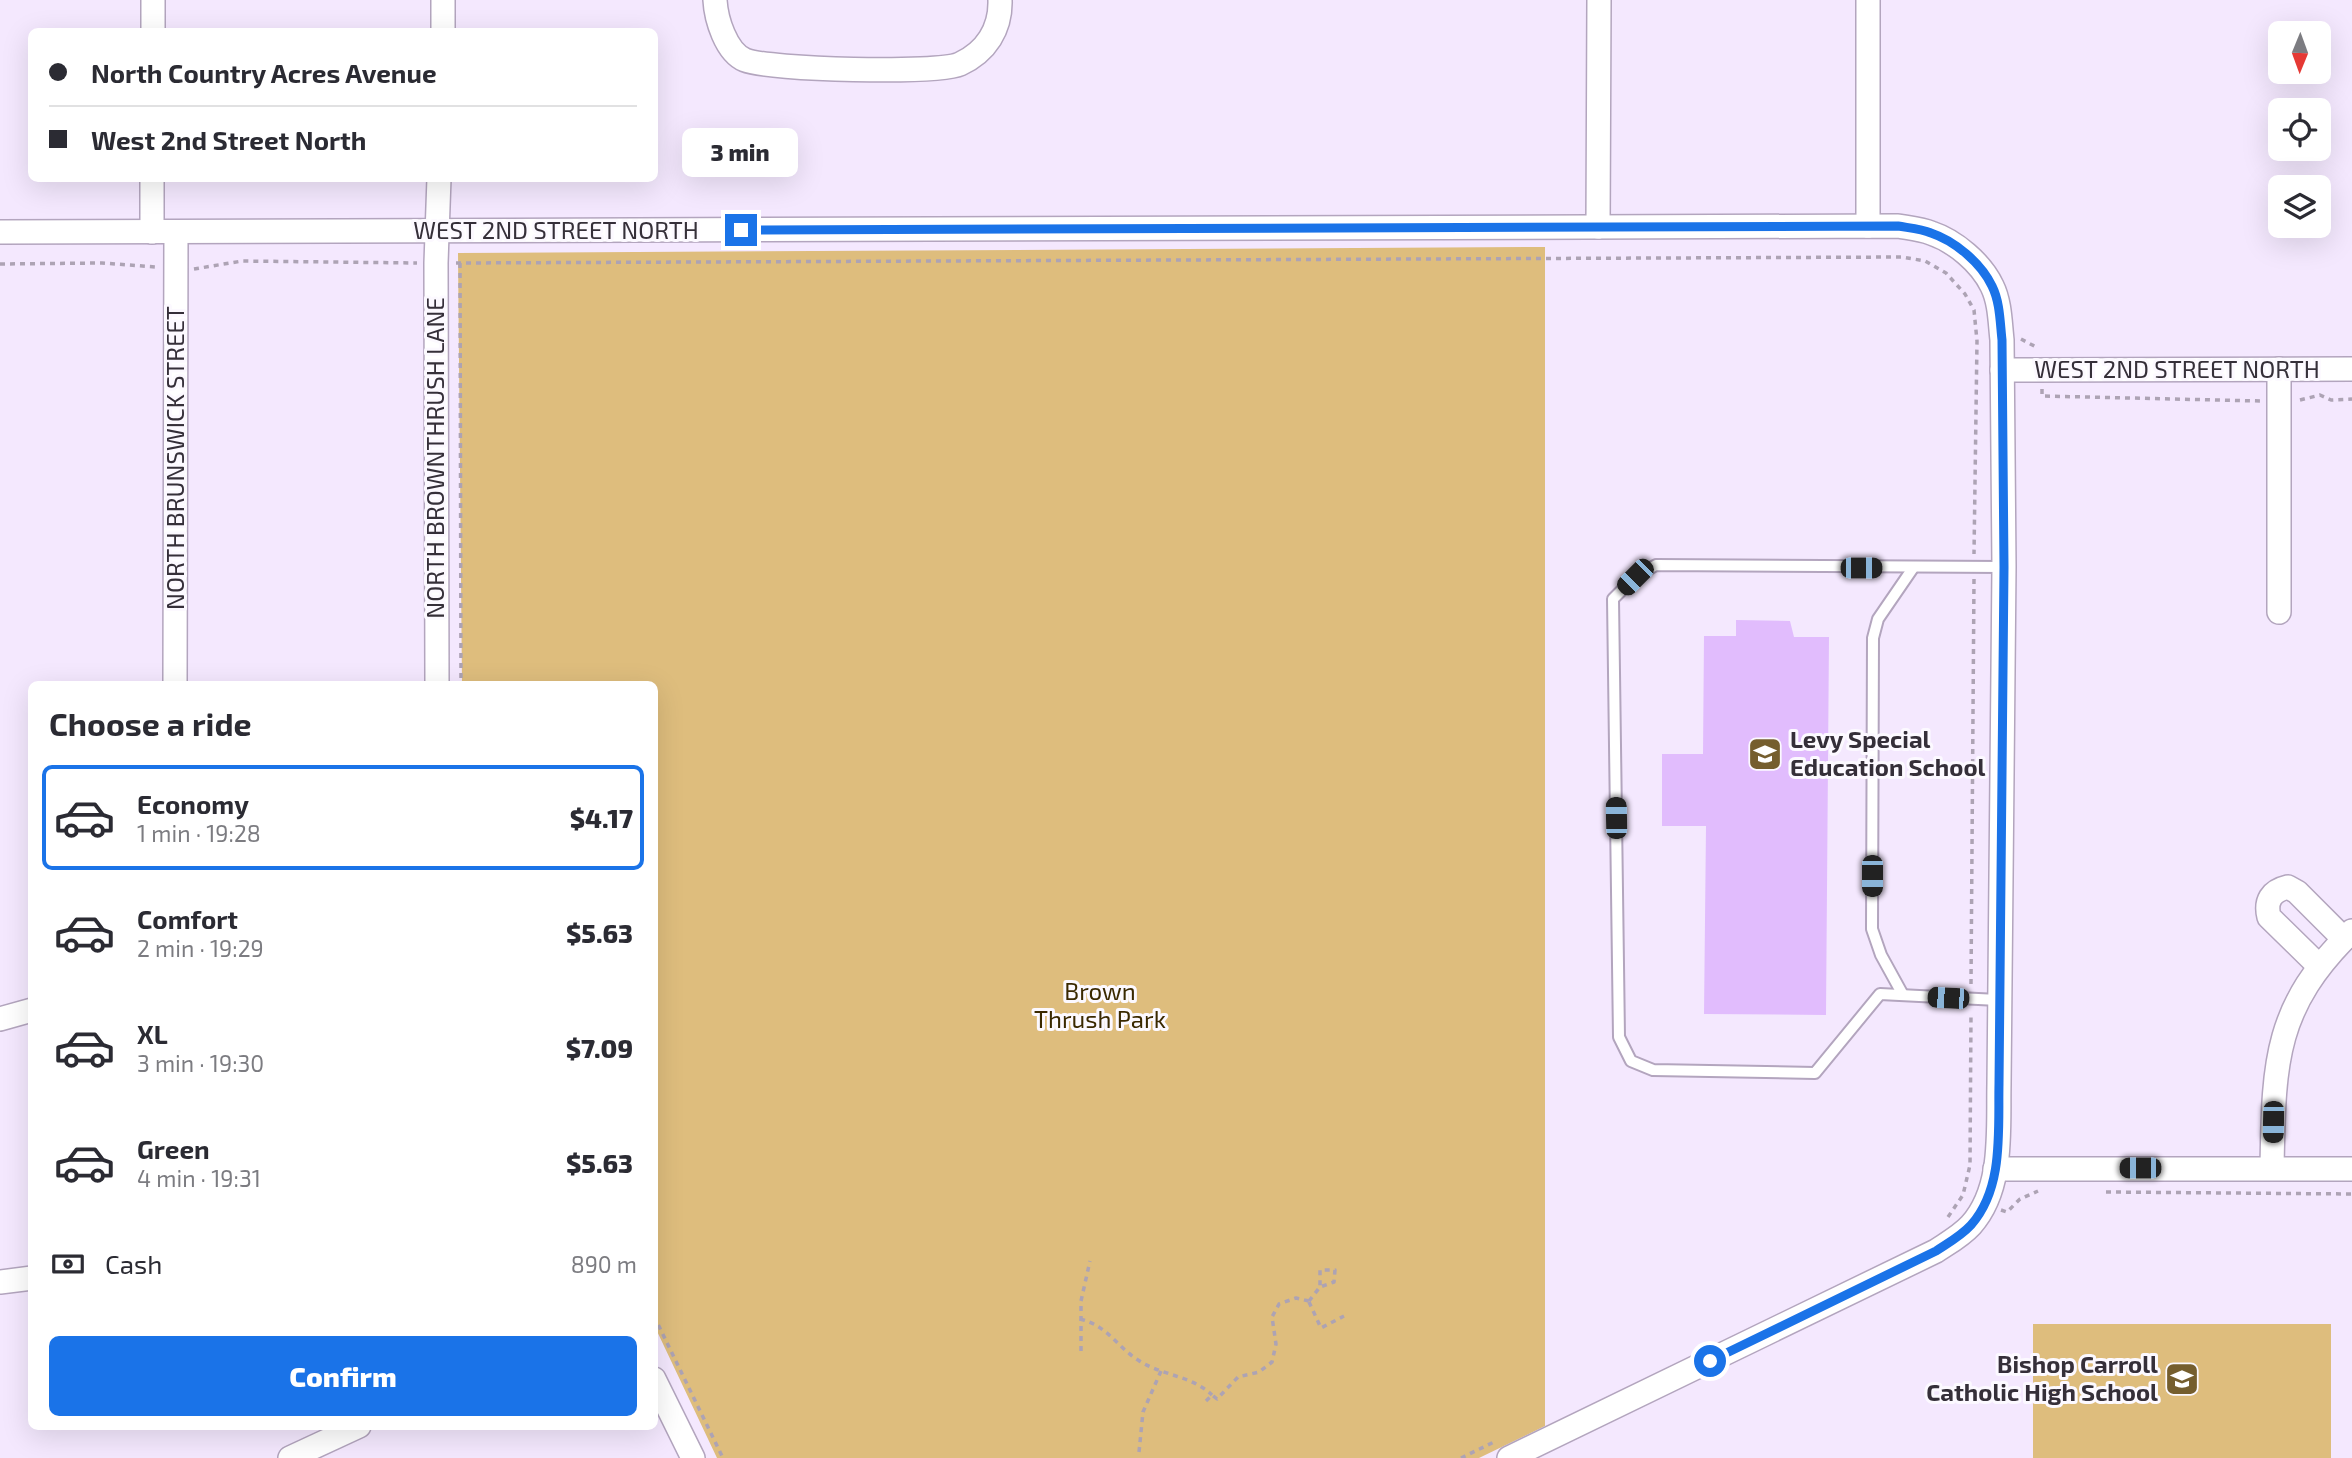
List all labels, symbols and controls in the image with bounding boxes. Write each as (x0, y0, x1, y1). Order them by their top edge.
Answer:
north arrow (2268, 21, 2331, 84)
map controls (2268, 21, 2331, 238)
text: North Country Acres Avenue (91, 57, 437, 88)
button: locate (2268, 98, 2331, 161)
text: West 2nd Street North (91, 124, 366, 155)
callout: 3 min (683, 128, 799, 177)
text: 3 min (710, 138, 770, 166)
button: layers (2268, 175, 2331, 238)
route end (725, 214, 757, 246)
street label: WEST 2ND STREET NORTH (413, 215, 699, 244)
street label: NORTH BROWNTHRUSH LANE (420, 297, 449, 619)
street label: NORTH BRUNSWICK STREET (160, 306, 189, 610)
street label: WEST 2ND STREET NORTH (2034, 354, 2320, 383)
car (1613, 555, 1658, 599)
car (1841, 558, 1883, 579)
text: Choose a ride (49, 704, 252, 742)
place label: Levy Special Education School (1790, 724, 1986, 781)
school or university icon: Levy Special Education School (1746, 735, 1784, 773)
icon: car (53, 786, 116, 849)
text: Economy (137, 788, 249, 819)
car (1606, 797, 1627, 839)
text: $4.17 (570, 802, 633, 833)
text: 1 min · 19:28 (137, 819, 261, 847)
car (1862, 855, 1883, 897)
icon: car (53, 901, 116, 964)
text: Comfort (137, 903, 238, 934)
text: $5.63 (566, 917, 633, 948)
text: 2 min · 19:29 (137, 934, 264, 962)
park label: Brown Thrush Park (1034, 976, 1166, 1033)
car (1927, 986, 1970, 1010)
icon: car (53, 1016, 116, 1079)
text: XL (137, 1018, 168, 1049)
text: $7.09 (566, 1032, 633, 1063)
text: 3 min · 19:30 (137, 1049, 264, 1077)
car (2263, 1101, 2284, 1143)
icon: car (53, 1131, 116, 1194)
text: Green (137, 1133, 210, 1164)
text: $5.63 (566, 1147, 633, 1178)
car (2120, 1158, 2162, 1179)
text: 4 min · 19:31 (137, 1164, 261, 1192)
icon: cash (49, 1245, 87, 1283)
text: Cash (105, 1248, 162, 1279)
text: 890 m (571, 1250, 637, 1278)
button: Confirm (49, 1336, 637, 1416)
route start (1694, 1345, 1726, 1377)
place label: Bishop Carroll Catholic High School (1926, 1349, 2158, 1406)
school or university icon: Bishop Carroll Catholic High School (2163, 1360, 2201, 1398)

